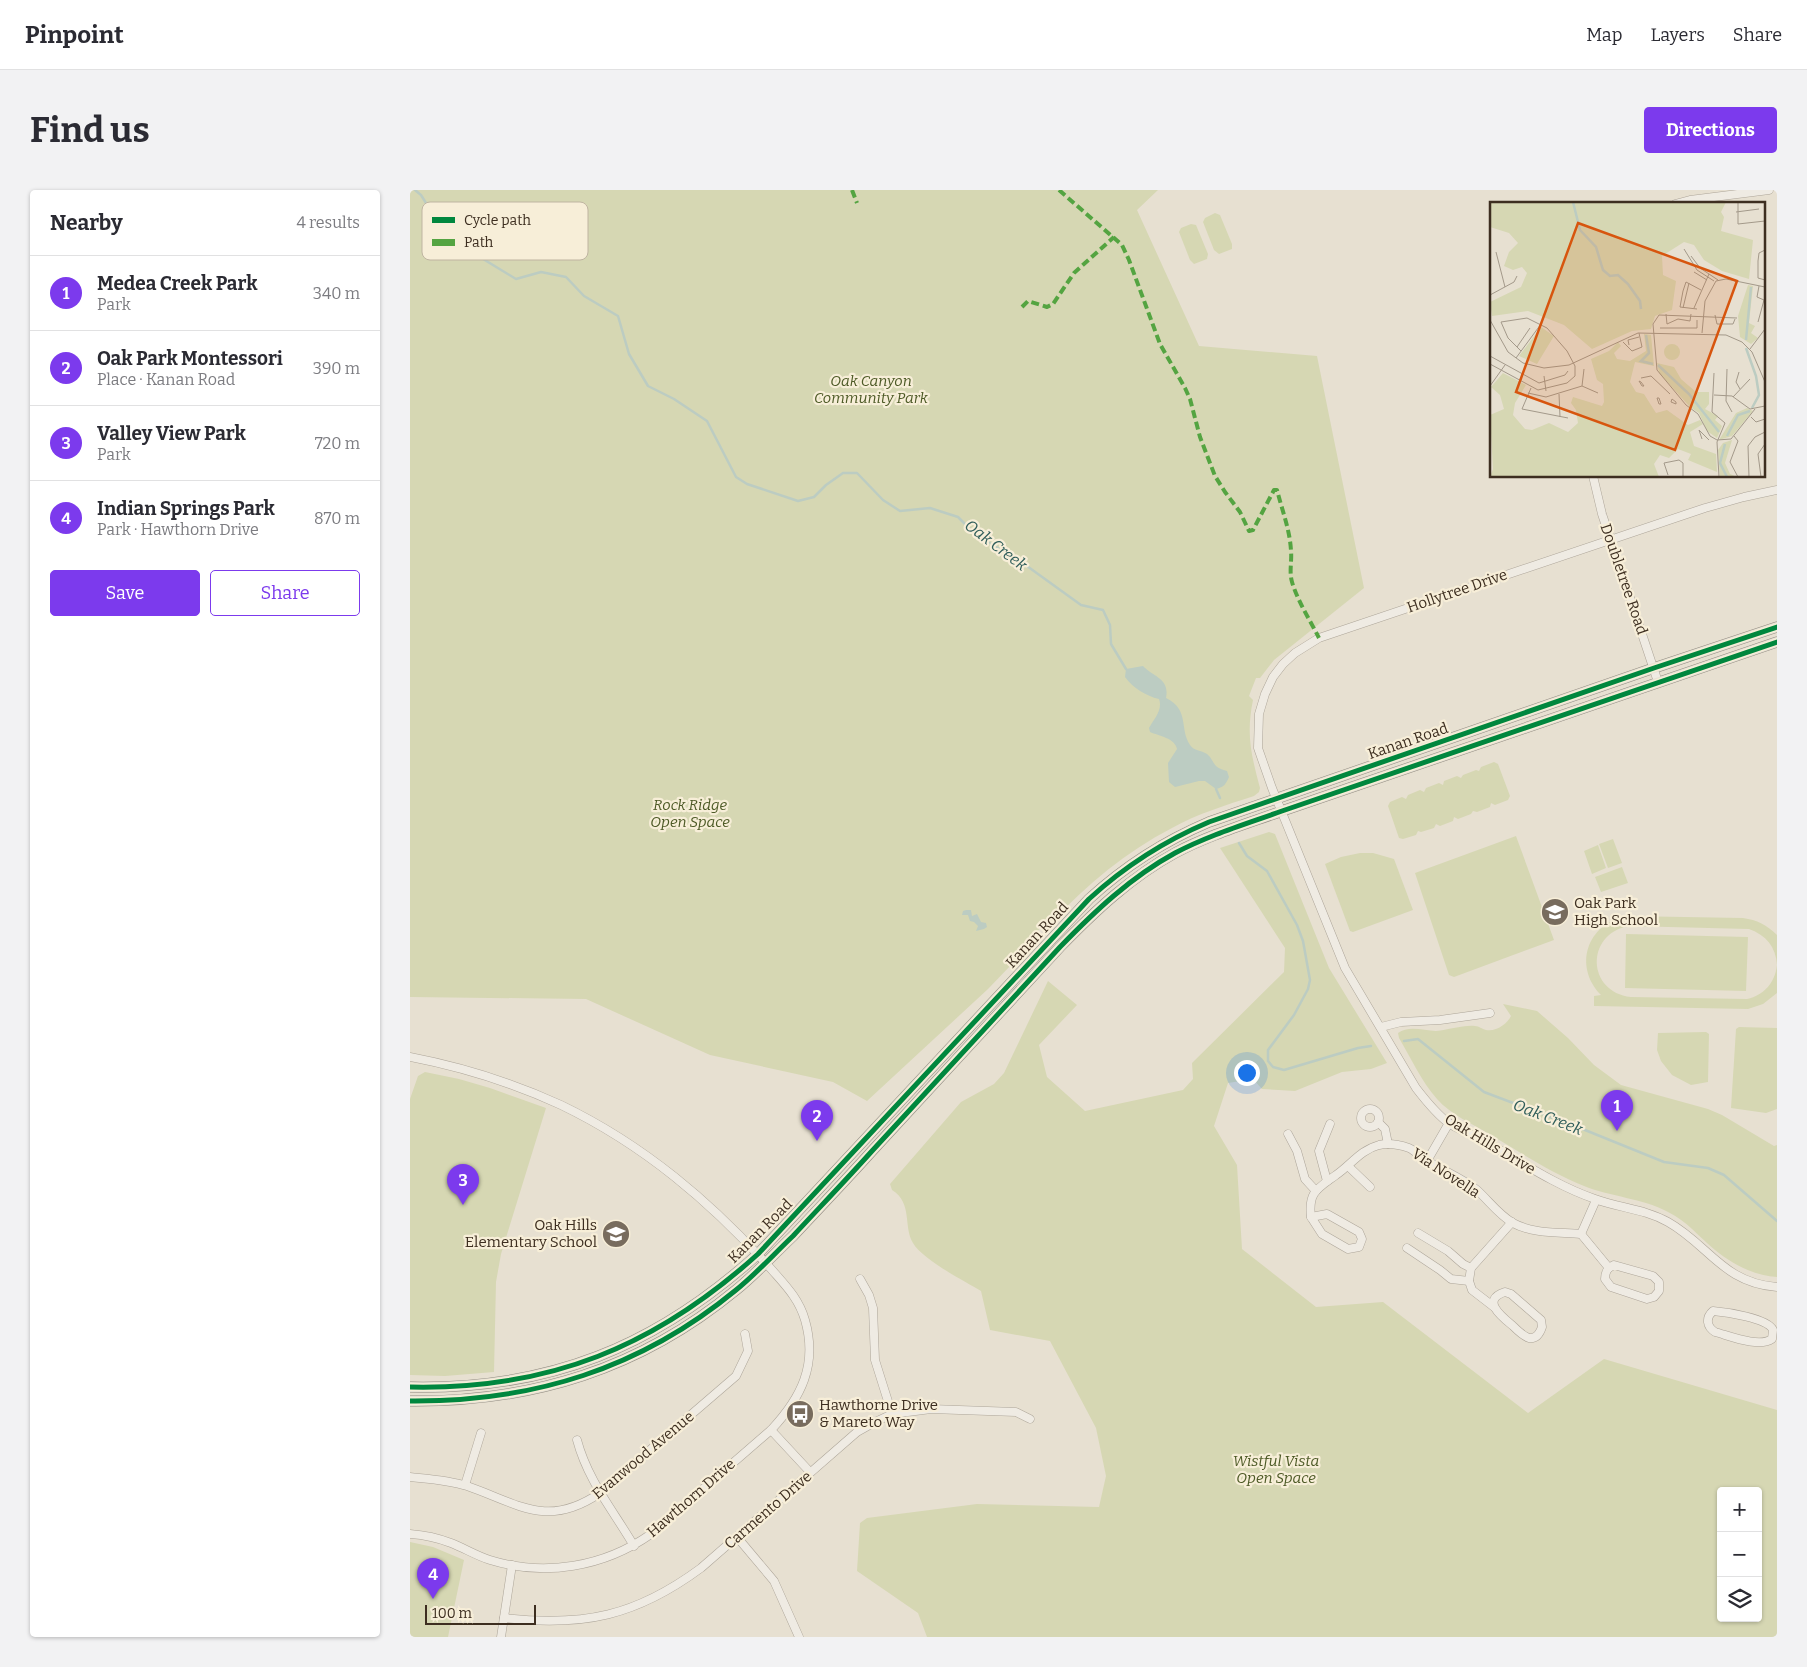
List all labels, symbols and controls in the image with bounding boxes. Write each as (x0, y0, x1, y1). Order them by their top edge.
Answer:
text: Pinpoint (25, 21, 124, 49)
text: Map (1586, 24, 1622, 46)
text: Layers (1650, 24, 1705, 46)
text: Share (1733, 24, 1782, 46)
button: Directions (1644, 107, 1777, 153)
text: Find us (30, 109, 150, 151)
legend (422, 202, 588, 260)
inset map (1490, 202, 1764, 478)
text: Nearby (50, 210, 123, 236)
text: Cycle path (464, 212, 531, 229)
text: 4 results (297, 213, 360, 232)
text: Path (464, 234, 494, 251)
text: Medea Creek Park (97, 272, 257, 295)
text: 1 (63, 284, 69, 303)
text: 340 m (313, 284, 360, 303)
text: Park (97, 295, 131, 314)
text: Oak Park Montessori (97, 347, 283, 370)
text: 2 (61, 359, 71, 378)
text: 390 m (313, 359, 360, 378)
text: Place · Kanan Road (97, 370, 235, 389)
park label: Oak Canyon Community Park (814, 372, 929, 407)
text: Valley View Park (97, 422, 246, 445)
text: 3 (61, 434, 71, 453)
text: 720 m (315, 434, 360, 453)
text: Park (97, 445, 131, 464)
text: Indian Springs Park (97, 497, 275, 520)
text: 4 (61, 509, 71, 528)
text: 870 m (314, 509, 360, 528)
water label: Oak Creek (961, 515, 1031, 575)
text: Park · Hawthorn Drive (97, 520, 259, 539)
street label: Doubletree Road (1597, 521, 1651, 637)
street label: Hollytree Drive (1404, 565, 1510, 617)
button: Save (50, 570, 200, 616)
button: Share (210, 570, 360, 616)
street label: Kanan Road (1366, 719, 1451, 763)
park label: Rock Ridge Open Space (650, 796, 730, 831)
place label: Oak Park High School (1574, 894, 1658, 929)
school or university icon: Oak Park High School (1540, 897, 1570, 927)
street label: Kanan Road (1002, 898, 1072, 972)
your location (1234, 1060, 1260, 1086)
pin: 1 (1601, 1090, 1633, 1131)
water label: Oak Creek (1510, 1095, 1586, 1139)
pin: 2 (801, 1100, 833, 1141)
street label: Oak Hills Drive (1441, 1110, 1539, 1178)
street label: Via Novella (1409, 1144, 1483, 1202)
pin: 3 (447, 1164, 479, 1205)
street label: Kanan Road (724, 1195, 796, 1267)
place label: Oak Hills Elementary School (465, 1216, 597, 1251)
school or university icon: Oak Hills Elementary School (601, 1219, 631, 1249)
place label: Hawthorne Drive & Mareto Way (819, 1396, 938, 1431)
bus stop icon: Hawthorne Drive & Mareto Way (785, 1399, 815, 1429)
street label: Evanwood Avenue (588, 1407, 698, 1503)
park label: Wistful Vista Open Space (1233, 1452, 1319, 1487)
street label: Hawthorn Drive (643, 1455, 739, 1541)
street label: Carmento Drive (721, 1467, 815, 1553)
map controls (1717, 1487, 1762, 1622)
button: + (1717, 1487, 1762, 1532)
button: − (1717, 1532, 1762, 1577)
pin: 4 (417, 1558, 449, 1599)
button: layers (1717, 1577, 1762, 1622)
scale bar (425, 1602, 536, 1625)
text: 100 m (432, 1605, 472, 1622)

